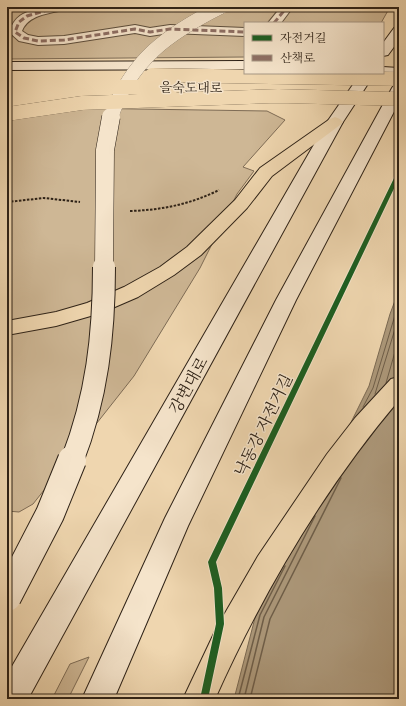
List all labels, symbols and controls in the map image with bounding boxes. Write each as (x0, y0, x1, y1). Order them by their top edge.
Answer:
legend (244, 22, 384, 74)
text: 자전거길 (280, 29, 326, 46)
text: 산책로 (280, 49, 315, 66)
street label: 을숙도대로 (159, 77, 223, 98)
street label: 강변대로 (163, 352, 214, 418)
street label: 낙동강 자전거길 (228, 370, 298, 480)

